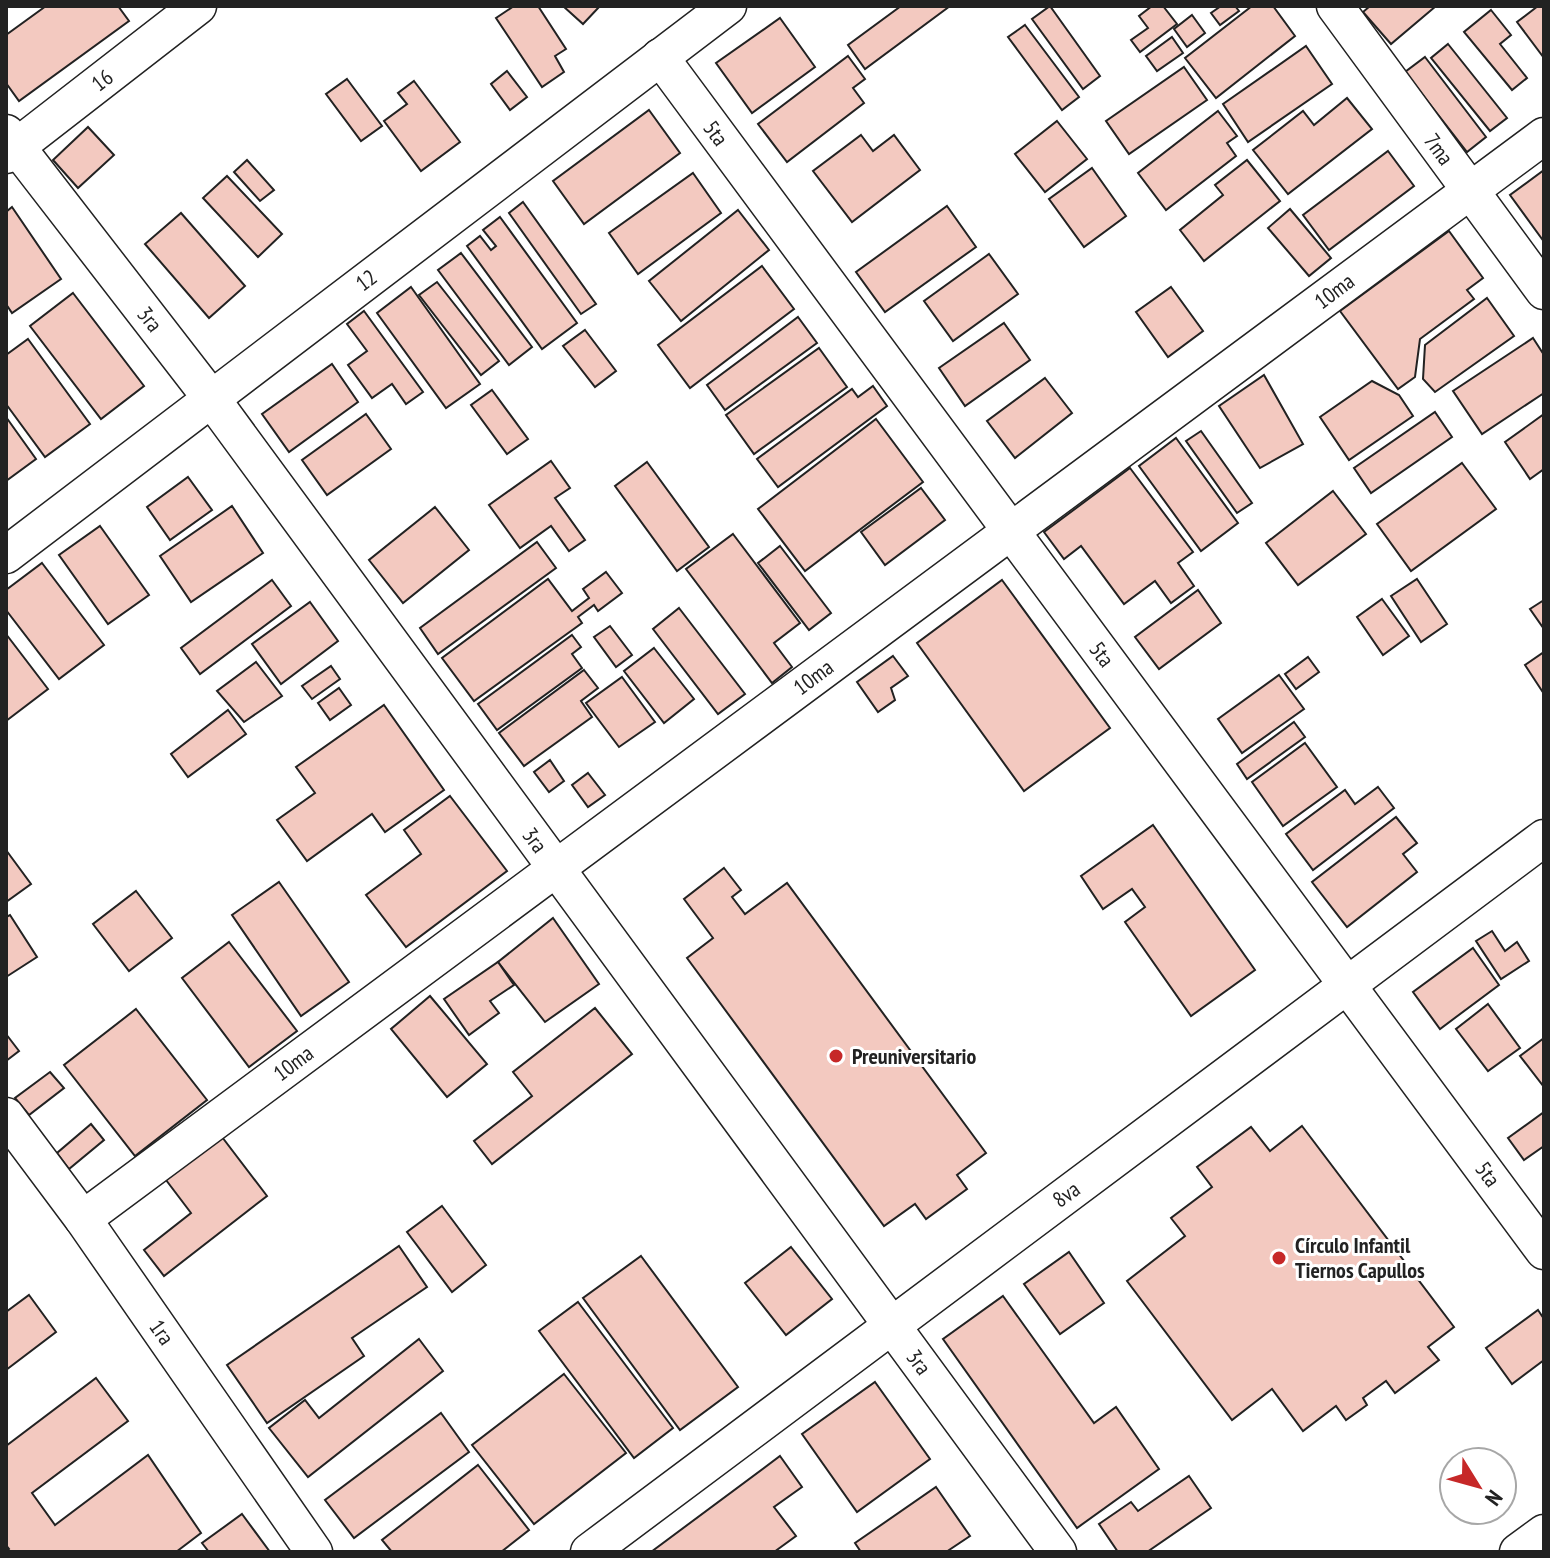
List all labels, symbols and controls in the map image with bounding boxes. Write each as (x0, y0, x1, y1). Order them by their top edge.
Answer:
street label: 16 (86, 63, 118, 97)
street label: 5ta (697, 115, 735, 151)
street label: 7ma (1418, 128, 1460, 170)
street label: 12 (350, 263, 382, 297)
street label: 10ma (1308, 267, 1360, 315)
street label: 3ra (131, 301, 169, 337)
street label: 5ta (1083, 636, 1121, 672)
street label: 10ma (787, 653, 839, 701)
street label: 3ra (516, 822, 554, 858)
street label: 10ma (267, 1039, 319, 1087)
place label: Preuniversitario (852, 1042, 977, 1070)
marker: Preuniversitario (827, 1047, 845, 1065)
street label: 5ta (1469, 1156, 1507, 1192)
street label: 8va (1047, 1175, 1085, 1213)
place label: Círculo Infantil Tiernos Capullos (1295, 1231, 1425, 1284)
marker: Círculo Infantil Tiernos Capullos (1270, 1249, 1288, 1267)
street label: 1ra (143, 1314, 181, 1350)
street label: 3ra (900, 1344, 938, 1380)
north arrow (1438, 1446, 1518, 1526)
text: N (1479, 1485, 1509, 1511)

